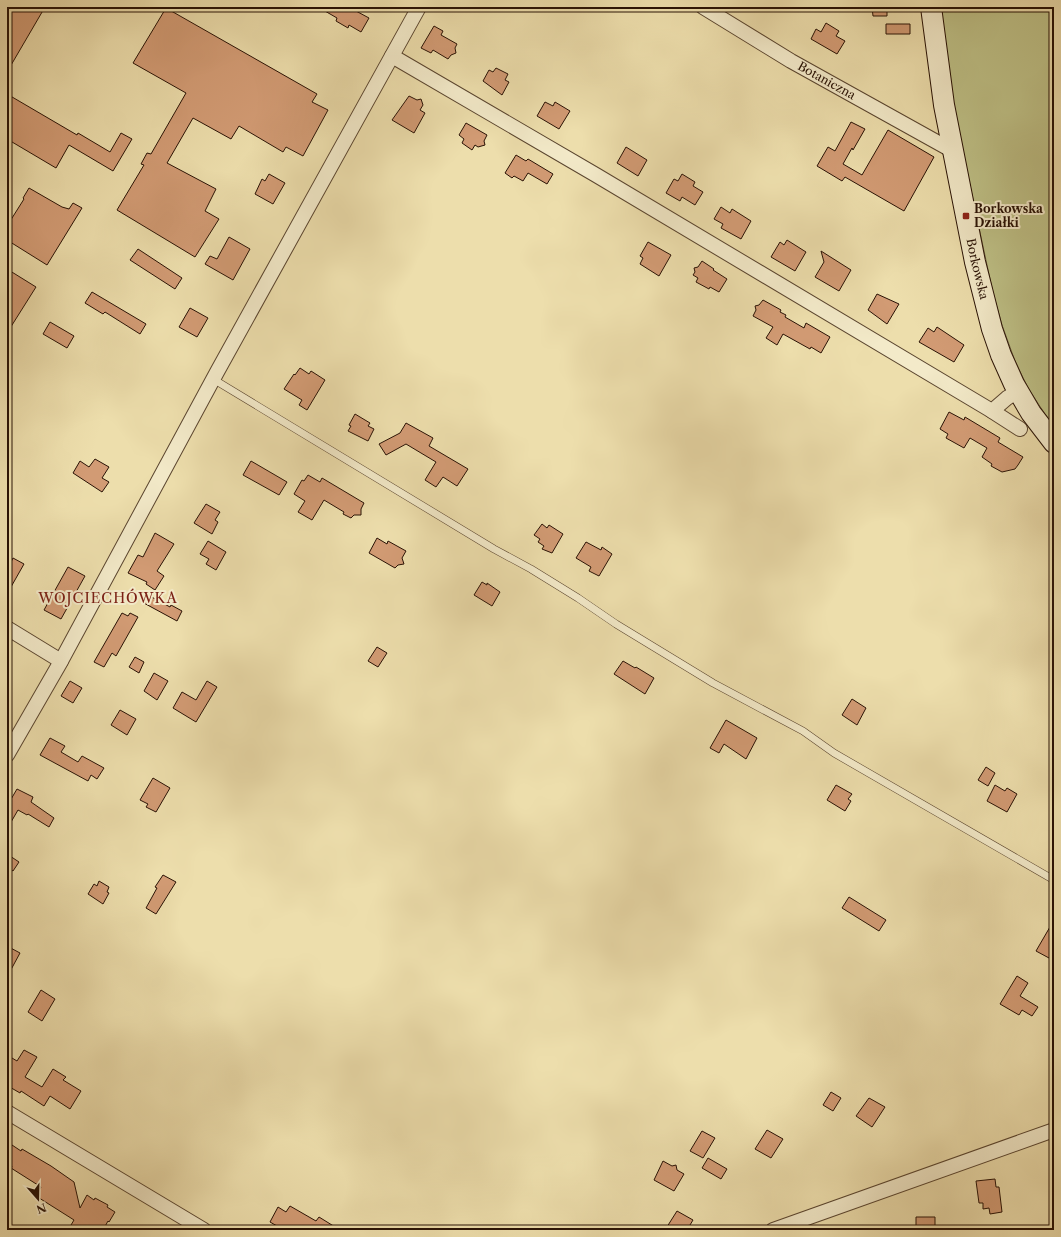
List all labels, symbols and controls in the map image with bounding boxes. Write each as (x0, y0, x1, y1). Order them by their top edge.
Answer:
street label: Botaniczna (795, 58, 859, 103)
place label: Borkowska Działki (974, 201, 1044, 230)
marker: Borkowska Działki (961, 211, 971, 221)
street label: Borkowska (963, 237, 992, 301)
district label: WOJCIECHÓWKA (37, 588, 178, 607)
north arrow (18, 1179, 58, 1219)
text: N (34, 1200, 48, 1217)

